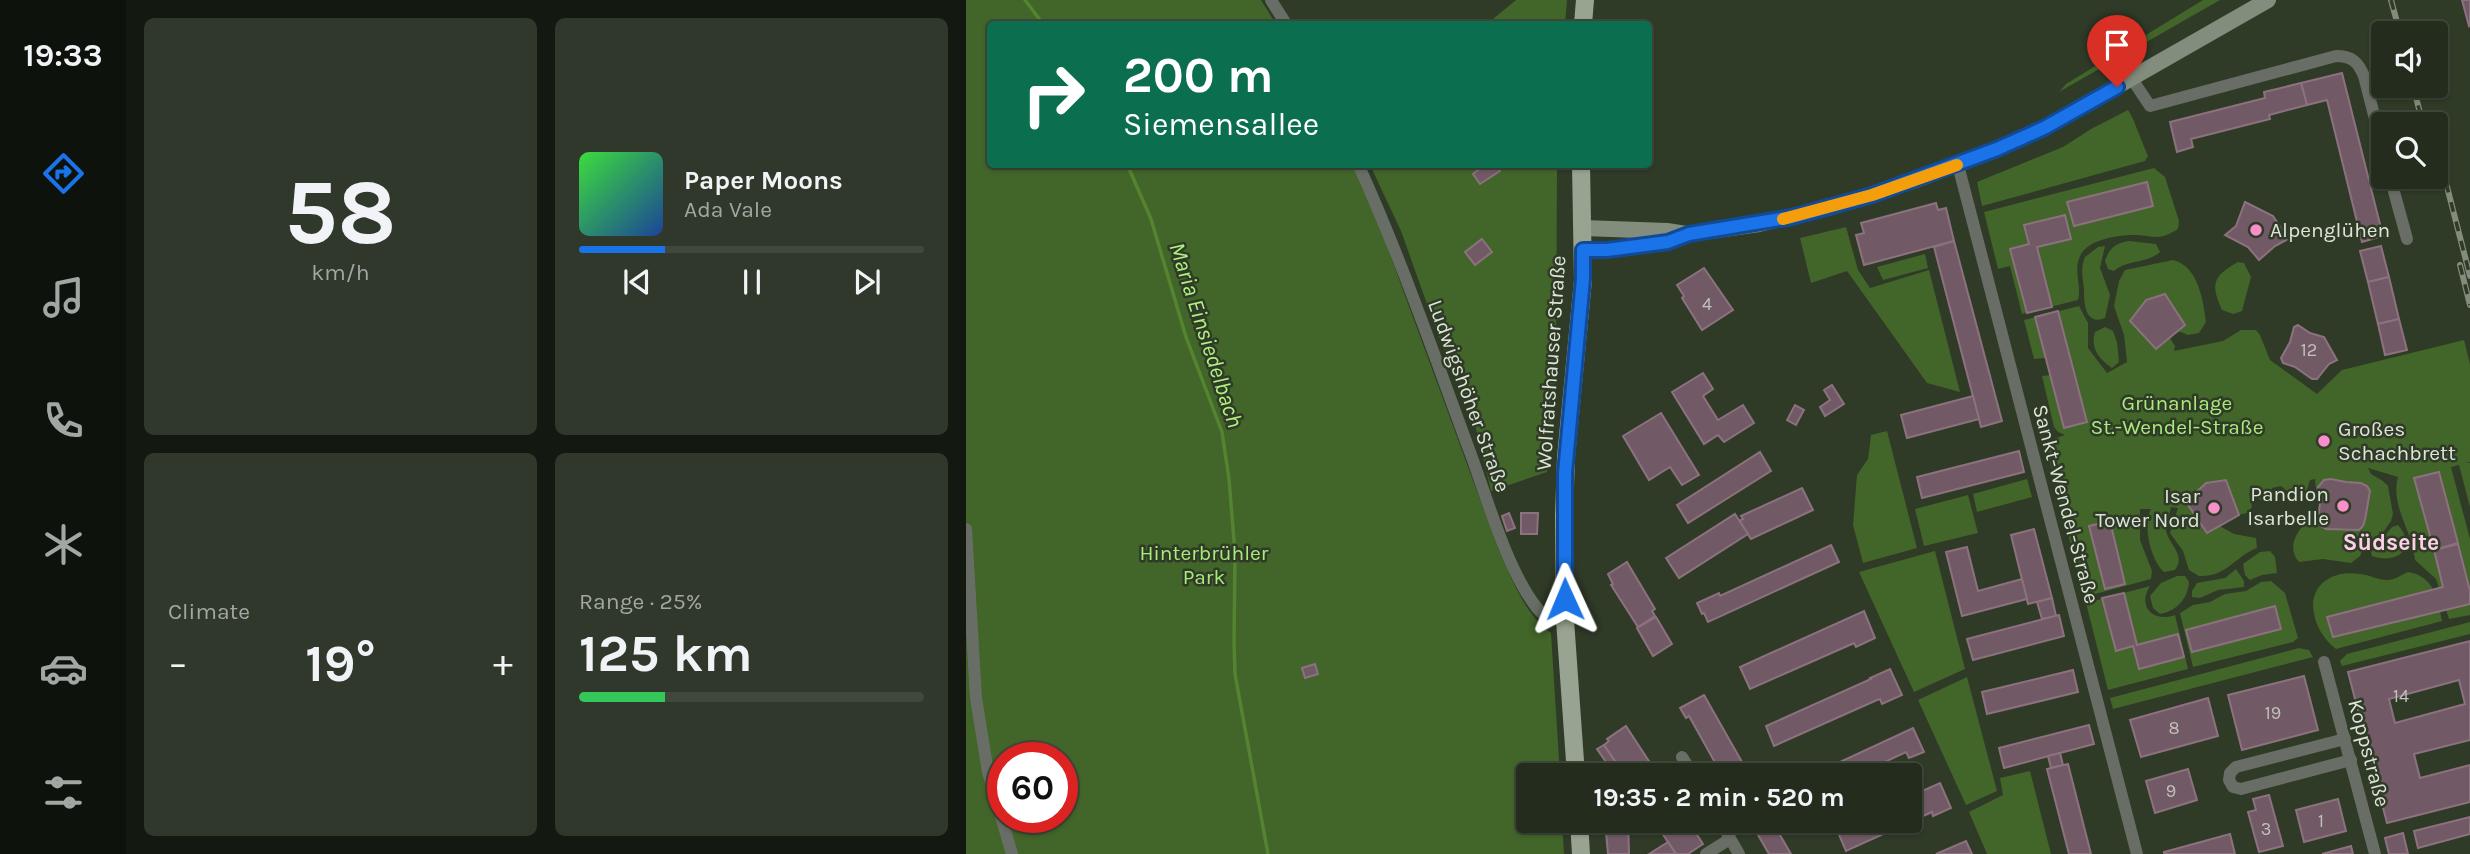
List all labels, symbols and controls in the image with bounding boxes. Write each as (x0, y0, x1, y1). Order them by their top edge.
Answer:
pin (2087, 15, 2147, 87)
map controls (2371, 21, 2448, 189)
button: sound (2371, 21, 2448, 98)
icon: arrive (2098, 26, 2136, 64)
text: 19:33 (23, 37, 103, 74)
text: 200 m (1123, 47, 1274, 104)
icon: right (1008, 49, 1099, 140)
text: Siemensallee (1123, 106, 1319, 143)
button: search (2371, 112, 2448, 189)
icon: directions (39, 149, 88, 198)
text: 58 (285, 160, 396, 266)
text: Paper Moons (684, 165, 843, 196)
text: Ada Vale (684, 196, 772, 223)
place label: Alpenglühen (2270, 218, 2390, 242)
marker: Alpenglühen (2248, 222, 2264, 238)
water label: Maria Einsiedelbach (1163, 239, 1249, 431)
street label: Wolfratshauser Straße (1532, 255, 1570, 471)
text: km/h (311, 259, 370, 286)
icon: previous (618, 263, 656, 301)
icon: pause (733, 263, 771, 301)
icon: next (848, 263, 886, 301)
icon: music (39, 273, 88, 322)
house number: 4 (1702, 293, 1712, 315)
street label: Ludwigshöher Straße (1423, 297, 1515, 495)
house number: 12 (2301, 339, 2317, 361)
park label: Grünanlage St.-Wendel-Straße (2090, 391, 2264, 439)
icon: phone (39, 396, 88, 445)
street label: Sankt-Wendel-Straße (2028, 402, 2104, 606)
place label: Großes Schachbrett (2338, 417, 2456, 465)
marker: Großes Schachbrett (2316, 433, 2332, 449)
place label: Pandion Isarbelle (2247, 482, 2329, 530)
place label: Isar Tower Nord (2095, 484, 2200, 532)
marker: Pandion Isarbelle (2335, 498, 2351, 514)
marker: Isar Tower Nord (2206, 500, 2222, 516)
icon: climate (39, 520, 88, 569)
district label: Südseite (2343, 529, 2439, 556)
park label: Hinterbrühler Park (1140, 541, 1269, 589)
position arrow (1528, 562, 1602, 636)
text: Range · 25% (579, 588, 702, 615)
text: Climate (168, 598, 250, 625)
text: 125 km (579, 623, 753, 684)
text: 19° (305, 633, 376, 694)
text: − (168, 641, 188, 686)
text: + (493, 641, 513, 686)
icon: car (39, 644, 88, 693)
house number: 14 (2393, 685, 2409, 707)
street label: Koppstraße (2343, 697, 2395, 809)
house number: 19 (2265, 702, 2281, 724)
house number: 8 (2168, 717, 2180, 739)
speed limit sign: 60 (987, 742, 1078, 833)
icon: filters (39, 768, 88, 817)
house number: 9 (2166, 780, 2176, 802)
text: 19:35 · 2 min · 520 m (1593, 782, 1845, 813)
house number: 1 (2318, 810, 2324, 832)
house number: 3 (2261, 818, 2271, 840)

